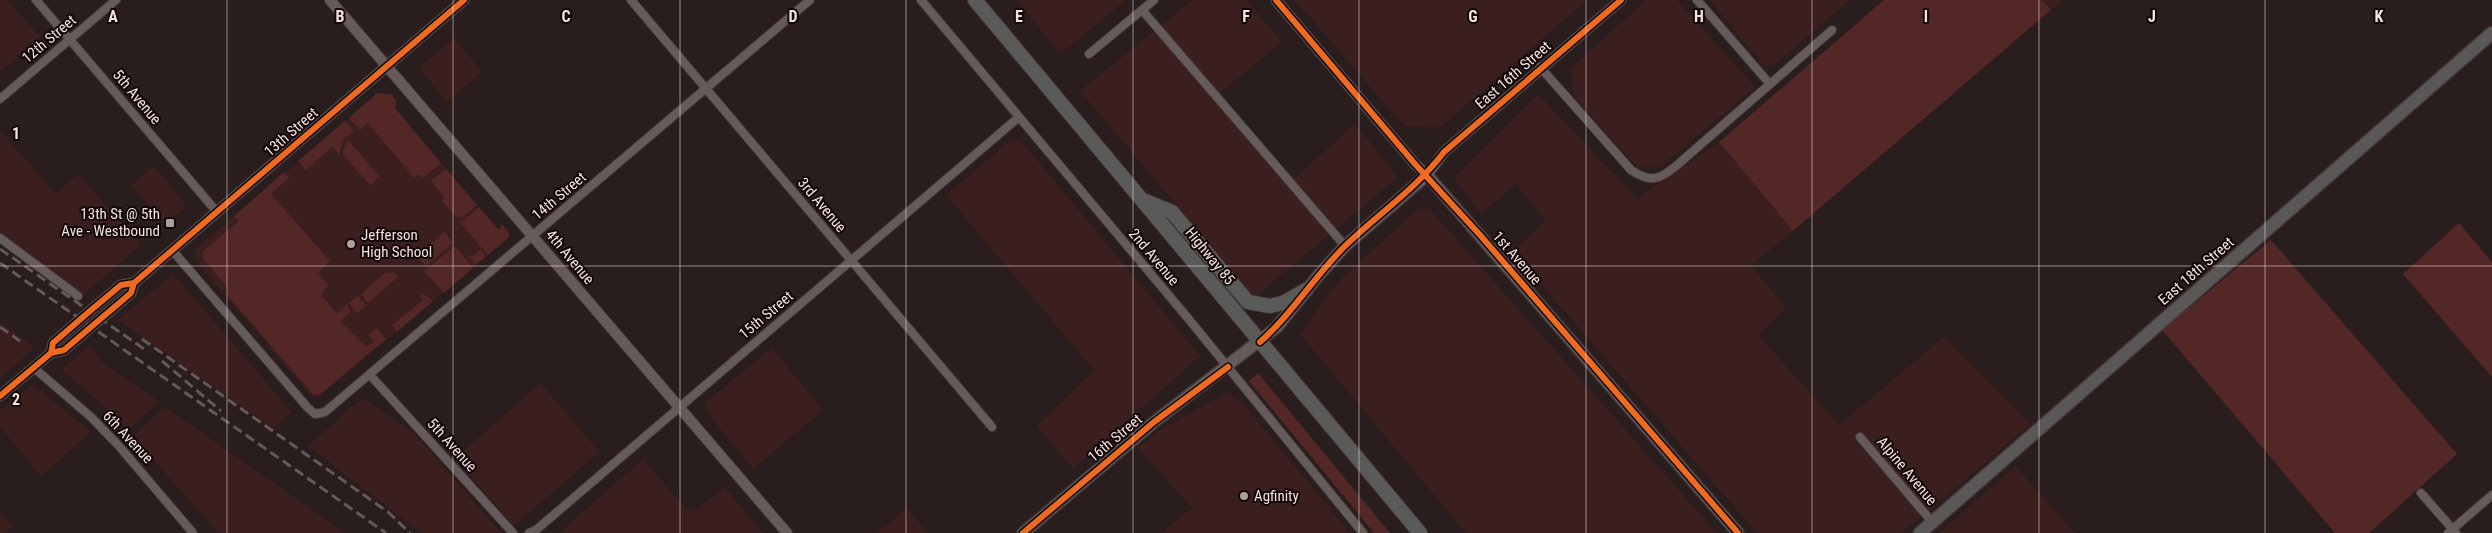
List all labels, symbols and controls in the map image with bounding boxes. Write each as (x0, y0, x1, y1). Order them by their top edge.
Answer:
text: A (108, 7, 118, 26)
text: B (336, 7, 345, 26)
text: C (561, 7, 571, 26)
text: D (788, 7, 798, 26)
text: E (1015, 7, 1023, 26)
text: F (1242, 7, 1250, 26)
text: G (1468, 7, 1478, 26)
text: H (1694, 7, 1704, 26)
text: I (1924, 7, 1928, 26)
text: J (2148, 7, 2156, 26)
text: K (2375, 7, 2384, 26)
street label: 12th Street (18, 11, 80, 67)
street label: East 16th Street (1471, 37, 1555, 113)
street label: 5th Avenue (109, 66, 165, 128)
street label: 13th Street (261, 104, 321, 160)
text: 1 (12, 124, 20, 143)
street label: 14th Street (528, 168, 590, 224)
street label: 3rd Avenue (794, 174, 850, 236)
place label: 13th St @ 5th Ave - Westbound (61, 205, 160, 240)
marker: 13th St @ 5th Ave - Westbound (164, 217, 176, 229)
street label: Highway 85 (1181, 224, 1239, 288)
street label: 2nd Avenue (1125, 225, 1183, 289)
place label: Jefferson High School (361, 226, 432, 261)
street label: 4th Avenue (542, 226, 598, 288)
street label: 1st Avenue (1489, 227, 1545, 289)
street label: East 18th Street (2154, 233, 2238, 309)
marker: Jefferson High School (345, 238, 357, 250)
street label: 15th Street (735, 287, 797, 343)
text: 2 (12, 390, 20, 409)
street label: 6th Avenue (99, 407, 157, 467)
street label: 16th Street (1084, 410, 1146, 466)
street label: 5th Avenue (423, 415, 481, 475)
street label: Alpine Avenue (1873, 433, 1941, 509)
place label: Agfinity (1254, 487, 1299, 505)
marker: Agfinity (1238, 490, 1250, 502)

